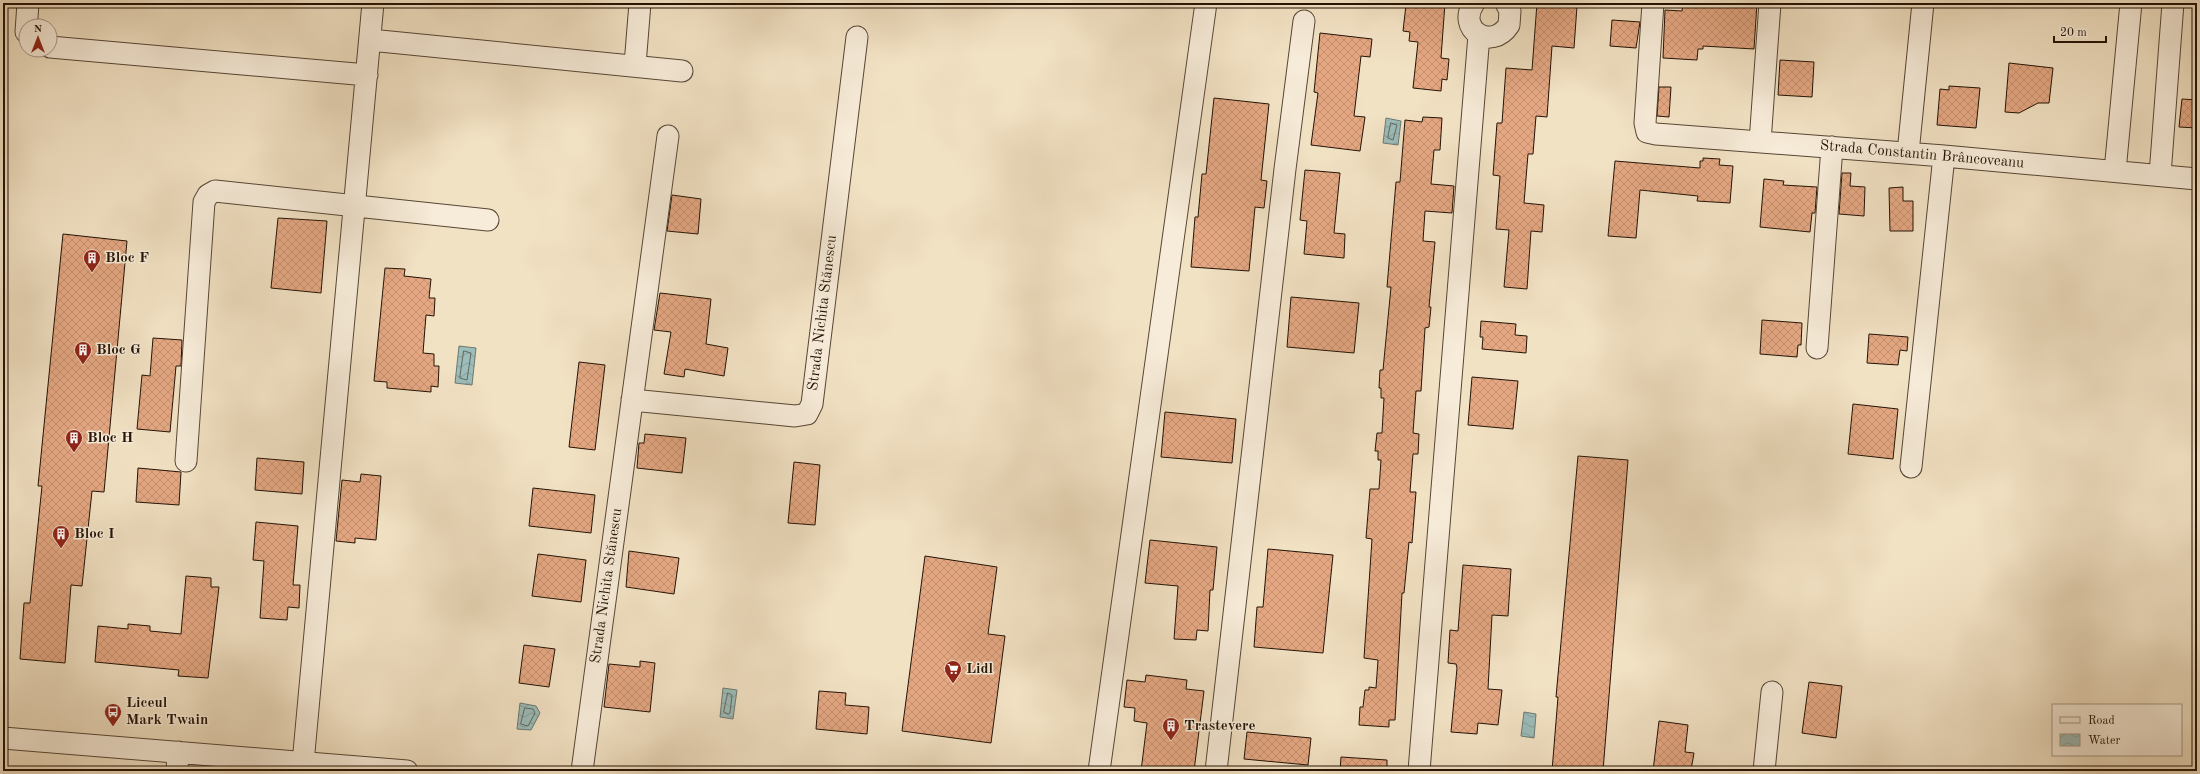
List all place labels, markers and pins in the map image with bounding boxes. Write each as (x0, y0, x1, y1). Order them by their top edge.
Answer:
building icon: Bloc F (82, 248, 102, 273)
place label: Bloc F (105, 251, 149, 266)
building icon: Bloc G (73, 340, 93, 365)
place label: Bloc G (96, 343, 141, 358)
building icon: Bloc H (64, 428, 84, 453)
place label: Bloc H (87, 431, 133, 446)
building icon: Bloc I (51, 524, 71, 549)
place label: Bloc I (74, 527, 115, 542)
supermarket icon: Lidl (943, 659, 963, 684)
place label: Lidl (966, 662, 994, 677)
place label: Liceul Mark Twain (126, 696, 208, 728)
bus stop icon: Liceul Mark Twain (103, 702, 123, 727)
building icon: Trastevere (1161, 716, 1181, 741)
place label: Trastevere (1184, 719, 1256, 734)

